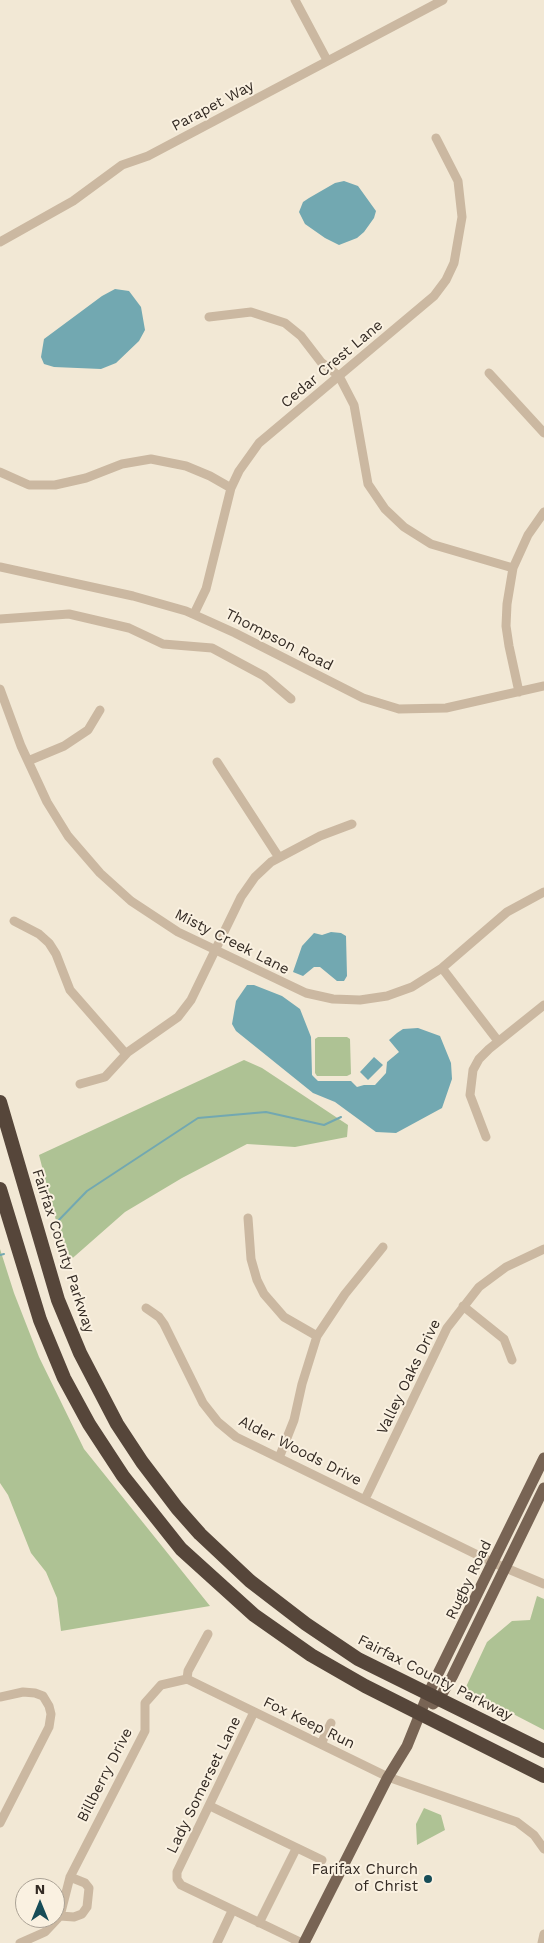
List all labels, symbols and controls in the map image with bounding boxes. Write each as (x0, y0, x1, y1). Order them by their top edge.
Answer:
street label: Parapet Way (169, 77, 257, 135)
street label: Cedar Crest Lane (277, 316, 387, 412)
street label: Thompson Road (222, 605, 336, 675)
street label: Misty Creek Lane (172, 905, 292, 979)
street label: Fairfax County Parkway (28, 1167, 98, 1335)
street label: Valley Oaks Drive (373, 1316, 445, 1438)
street label: Alder Woods Drive (236, 1412, 364, 1490)
street label: Rugby Road (442, 1538, 496, 1622)
street label: Fairfax County Parkway (355, 1631, 515, 1725)
street label: Fox Keep Run (260, 1693, 358, 1753)
street label: Lady Somerset Lane (163, 1714, 245, 1856)
street label: Billberry Drive (74, 1725, 136, 1825)
place label: Farifax Church of Christ (312, 1861, 418, 1896)
marker: Farifax Church of Christ (422, 1873, 434, 1885)
north arrow (15, 1878, 65, 1928)
text: N (35, 1881, 45, 1897)

